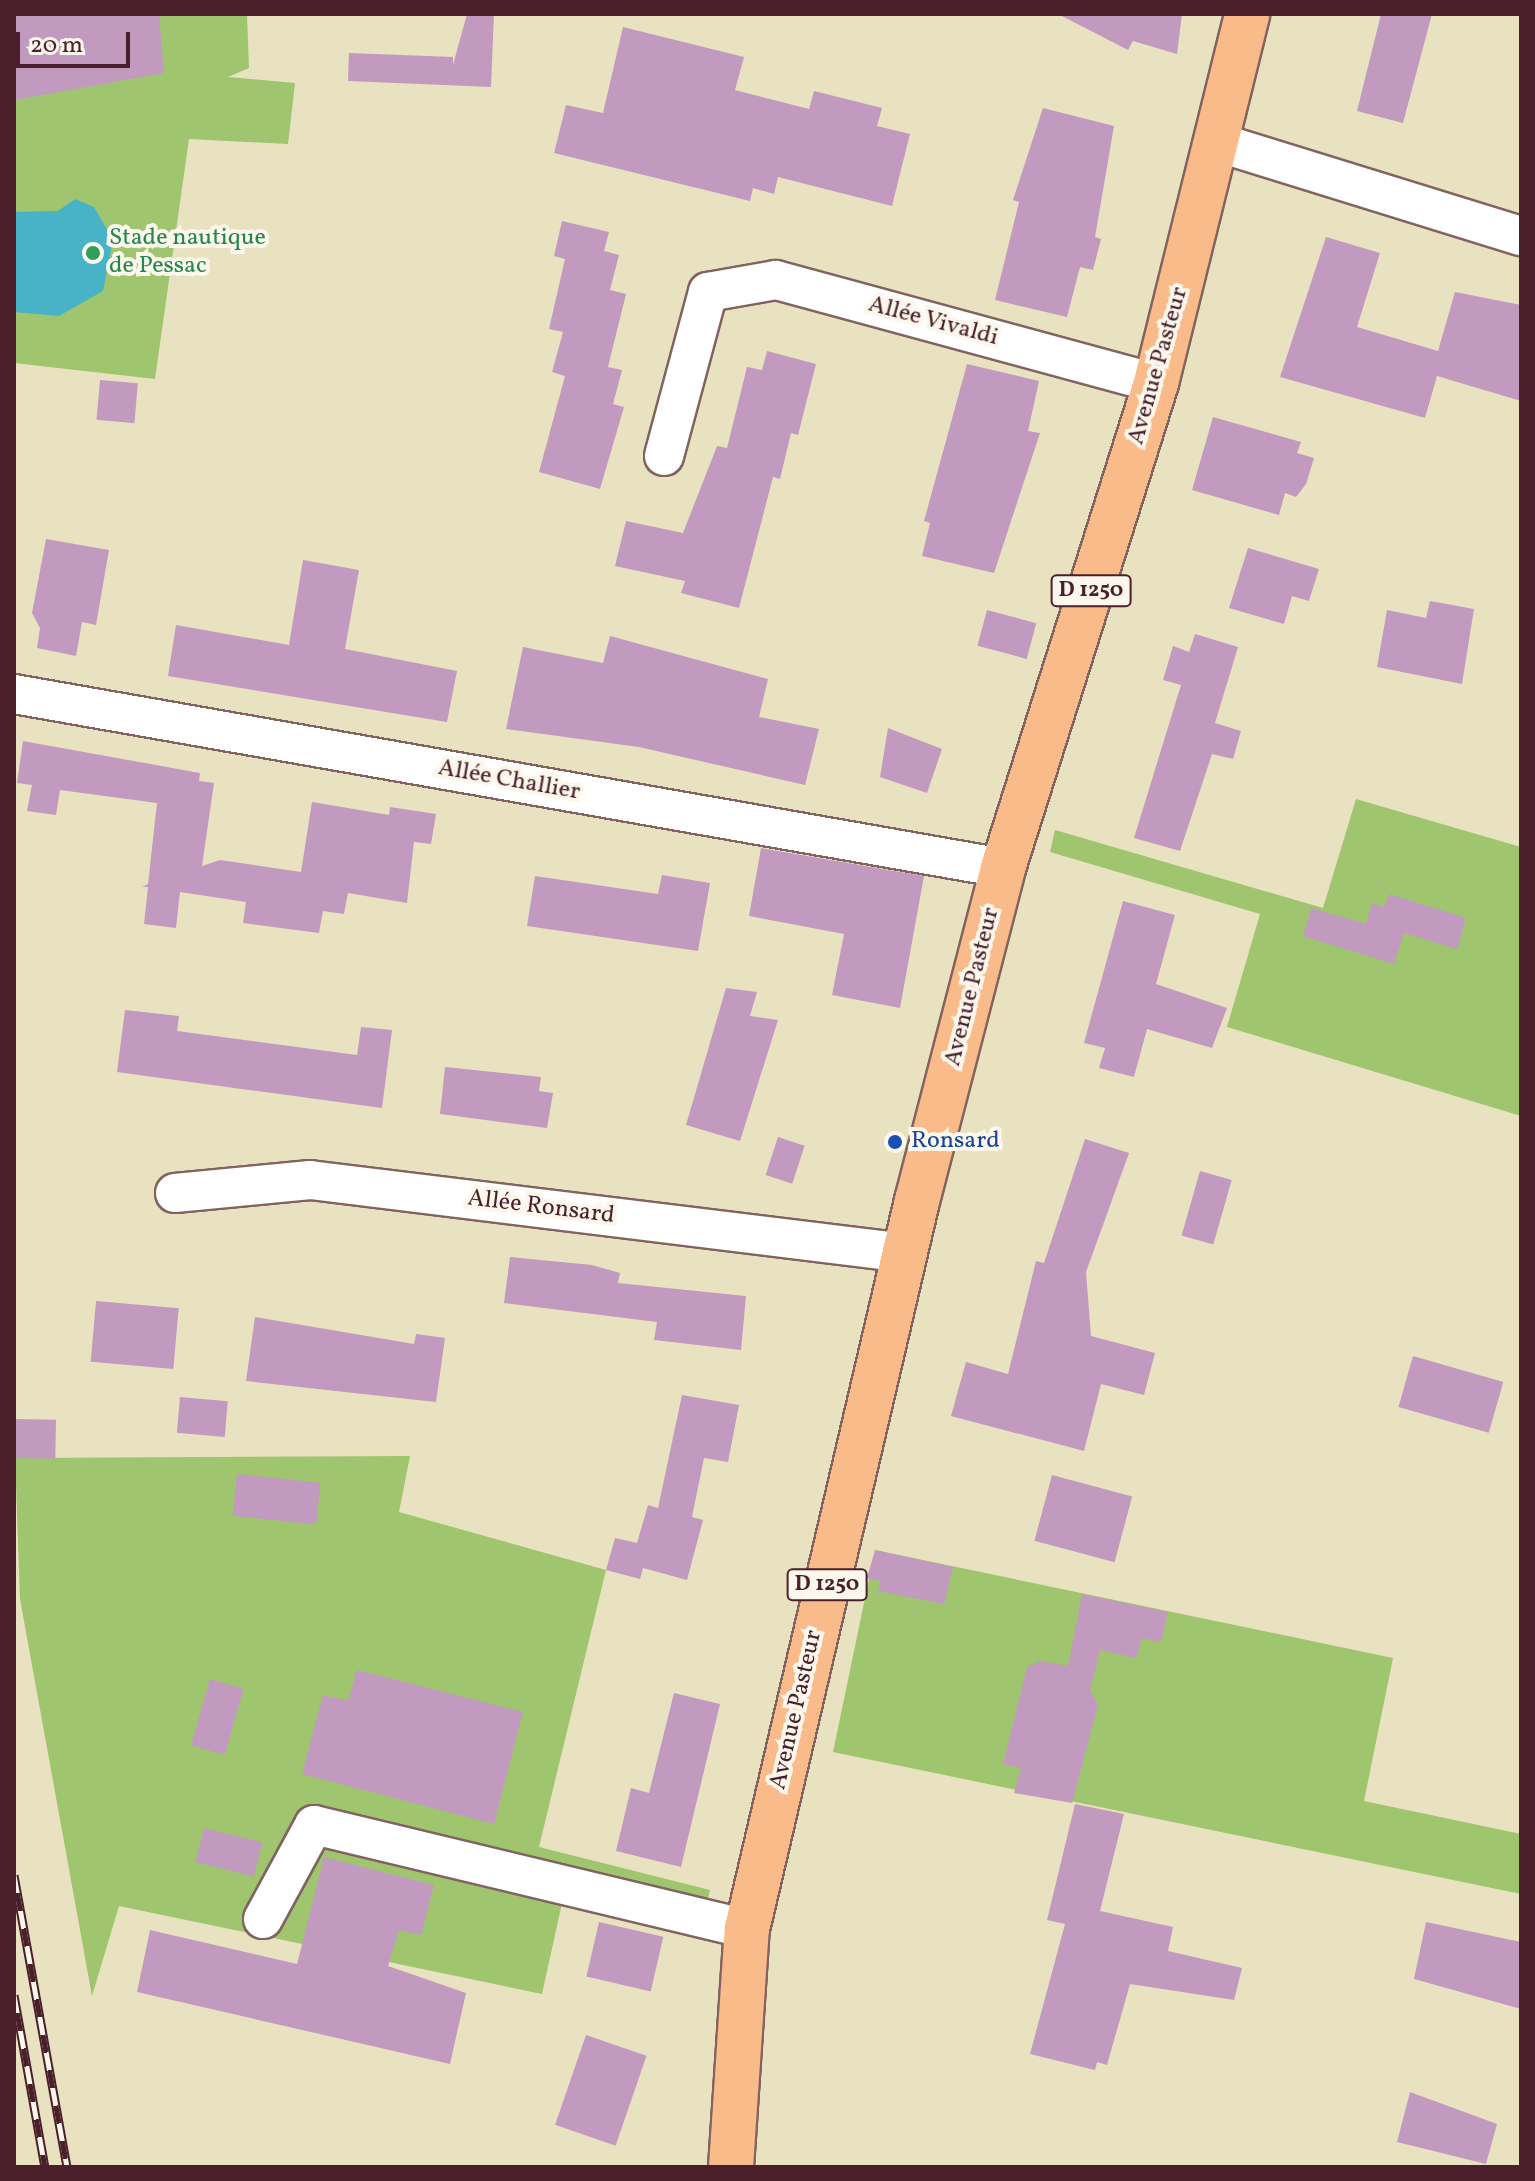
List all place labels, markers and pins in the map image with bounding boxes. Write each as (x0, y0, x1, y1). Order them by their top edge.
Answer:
place label: Stade nautique de Pessac (109, 225, 266, 281)
marker: Stade nautique de Pessac (84, 244, 102, 262)
place label: Ronsard (911, 1128, 1000, 1156)
marker: Ronsard (886, 1133, 904, 1151)

